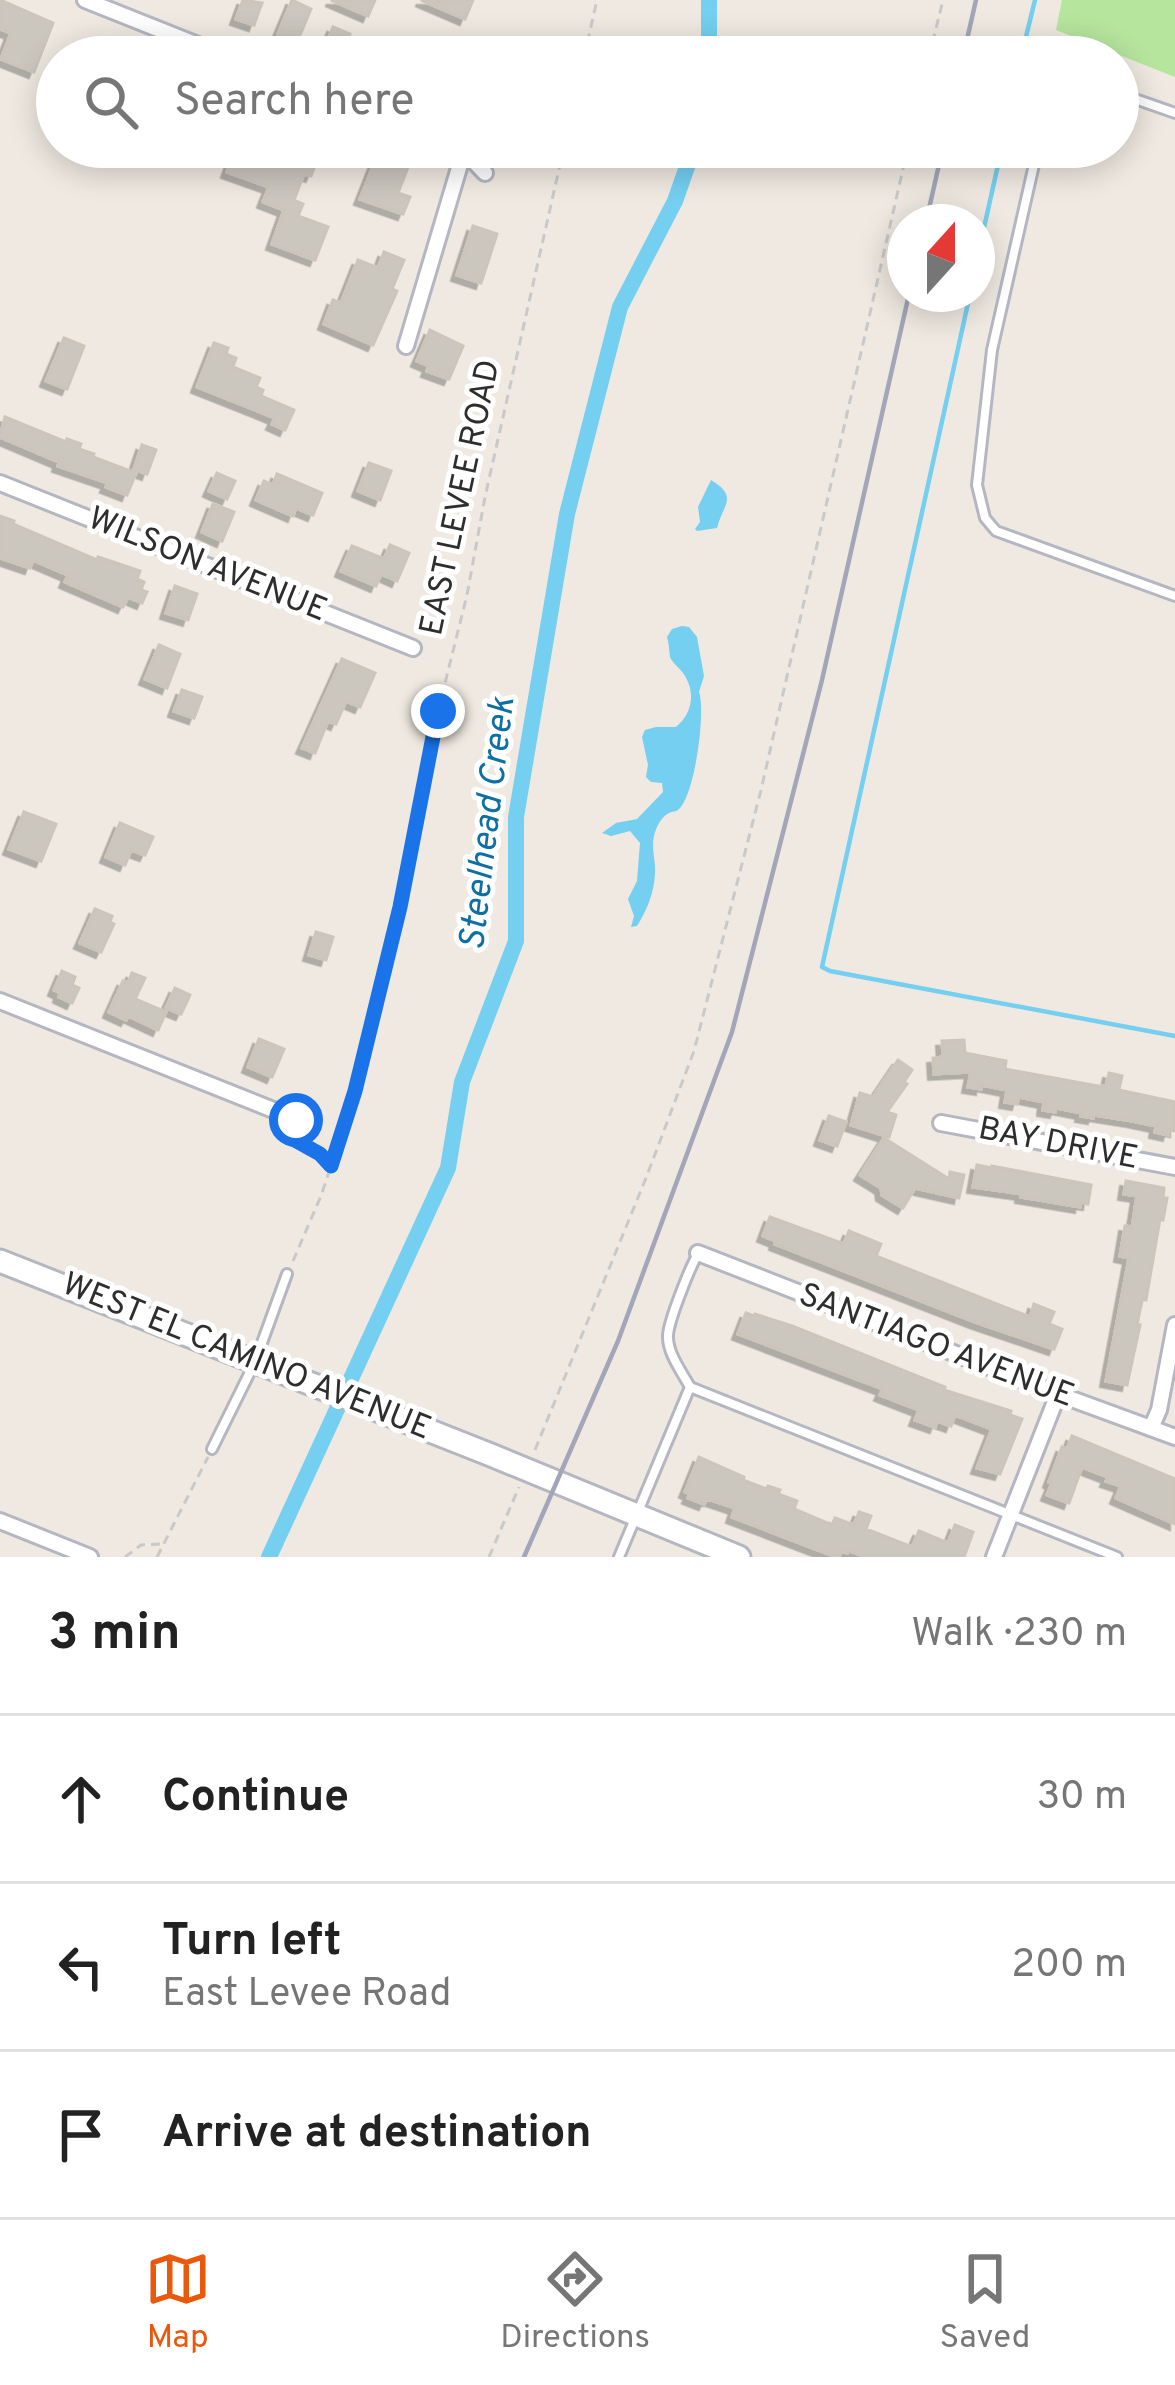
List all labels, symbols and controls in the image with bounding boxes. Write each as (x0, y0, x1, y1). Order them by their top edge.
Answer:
search box (36, 36, 1139, 168)
icon: search (78, 69, 144, 135)
text: Search here (174, 74, 414, 131)
north arrow (887, 204, 995, 312)
street label: EAST LEVEE ROAD (412, 356, 512, 640)
street label: WILSON AVENUE (81, 499, 333, 633)
route end (411, 684, 465, 738)
water label: Steelhead Creek (451, 694, 527, 953)
route start (269, 1093, 323, 1147)
street label: BAY DRIVE (975, 1109, 1141, 1181)
street label: WEST EL CAMINO AVENUE (55, 1265, 437, 1451)
street label: SANTIAGO AVENUE (792, 1275, 1080, 1419)
text: 3 min (48, 1603, 181, 1668)
text: Walk · 230 m (911, 1611, 1127, 1660)
icon: ahead (48, 1766, 114, 1832)
text: Continue (162, 1770, 349, 1827)
text: 30 m (1037, 1774, 1127, 1823)
text: Turn left (162, 1914, 341, 1971)
icon: left (48, 1934, 114, 2000)
text: 200 m (1011, 1942, 1127, 1991)
text: East Levee Road (162, 1971, 451, 2020)
icon: arrive (48, 2102, 114, 2168)
text: Arrive at destination (162, 2106, 592, 2163)
tab: Map (145, 2246, 211, 2360)
tab: Directions (500, 2246, 650, 2360)
tab: Saved (940, 2246, 1030, 2360)

